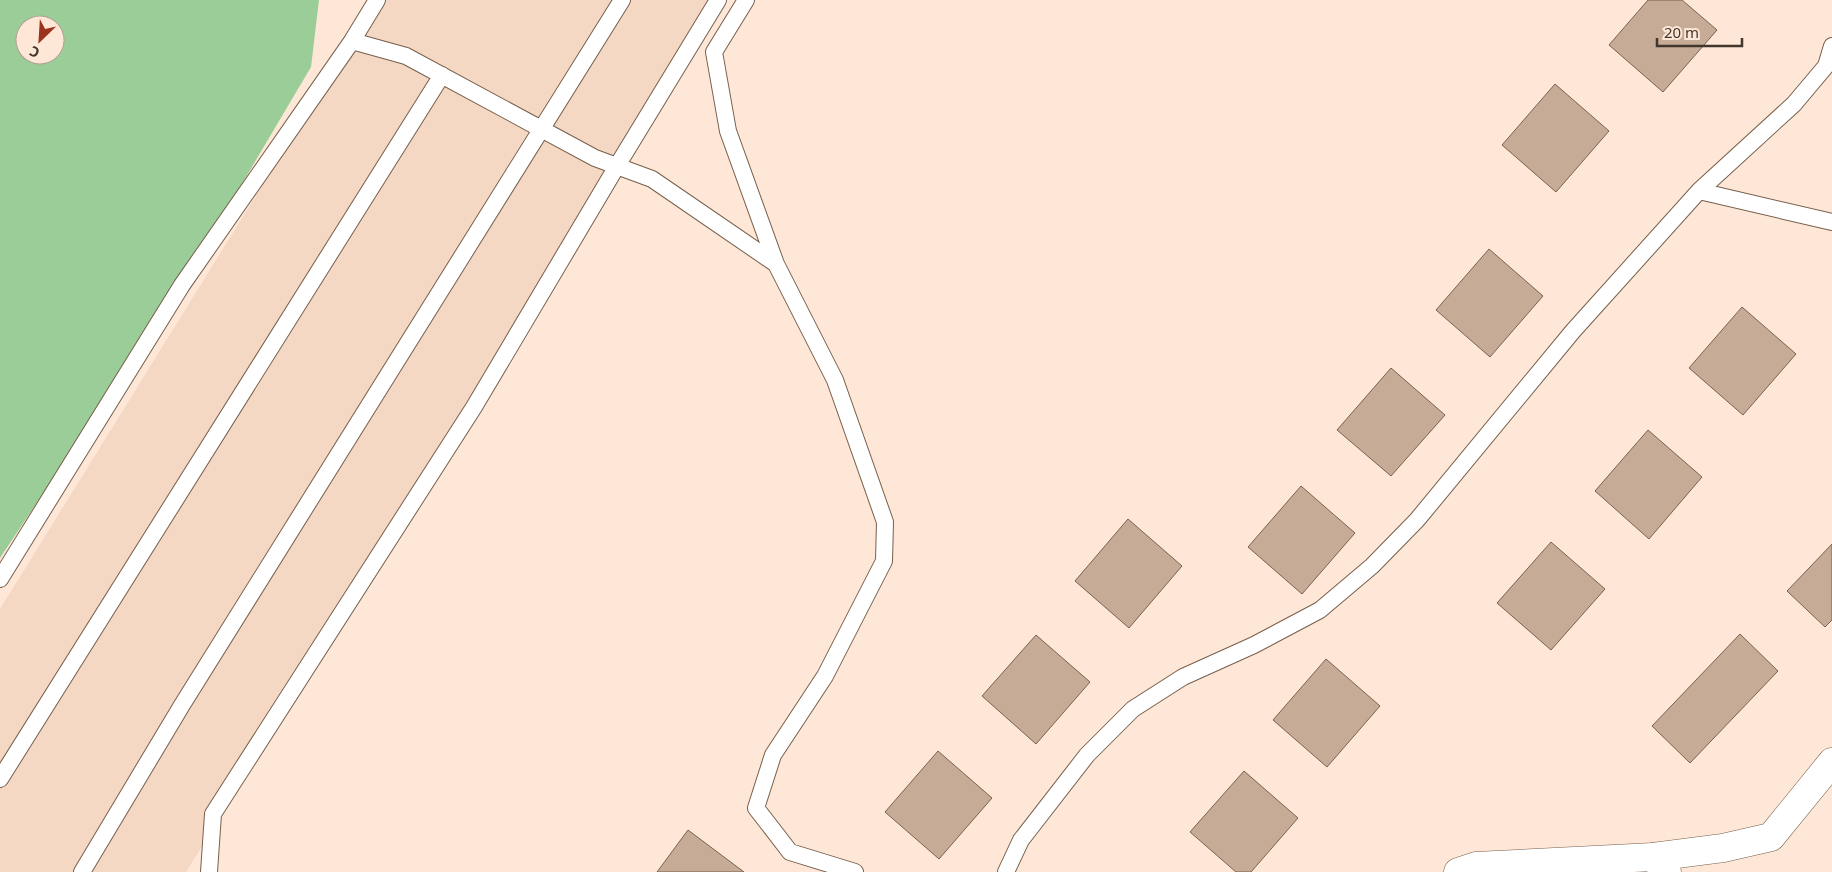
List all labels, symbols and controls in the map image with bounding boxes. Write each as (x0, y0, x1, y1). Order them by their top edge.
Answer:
north arrow (15, 15, 65, 65)
scale bar (1657, 15, 1742, 47)
text: 20 m (1664, 22, 1699, 42)
text: С (26, 42, 42, 63)

